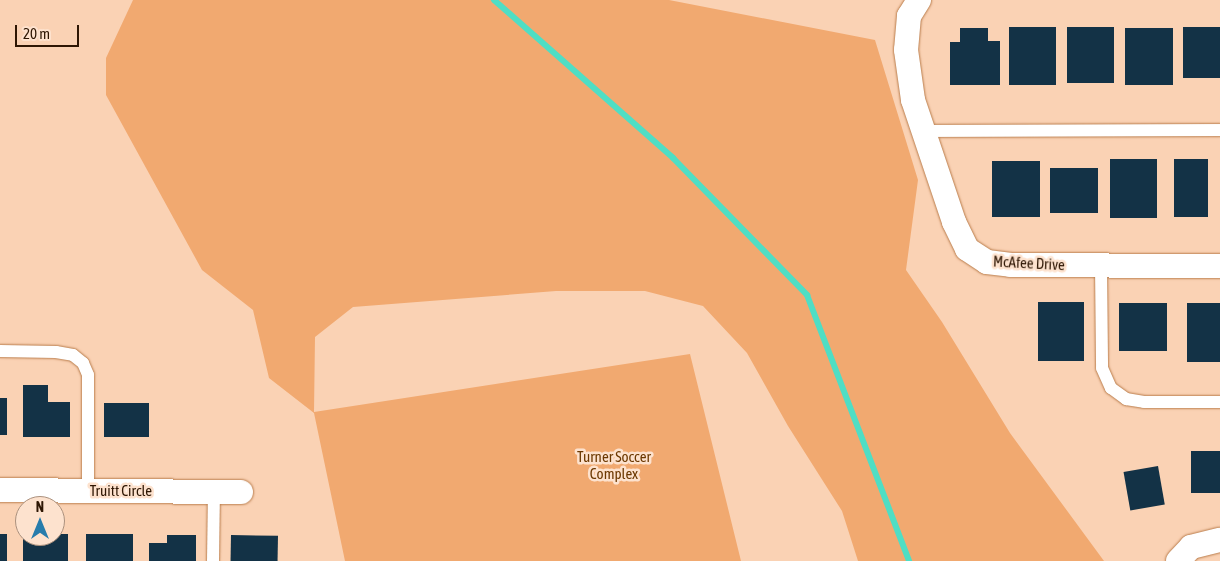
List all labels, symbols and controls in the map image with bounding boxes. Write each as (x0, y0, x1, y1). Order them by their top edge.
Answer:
scale bar (18, 15, 81, 47)
text: 20 m (23, 25, 50, 42)
street label: McAfee Drive (993, 252, 1065, 274)
park label: Turner Soccer Complex (577, 447, 651, 482)
street label: Truitt Circle (90, 482, 152, 500)
north arrow (15, 496, 65, 546)
text: N (36, 499, 44, 515)

